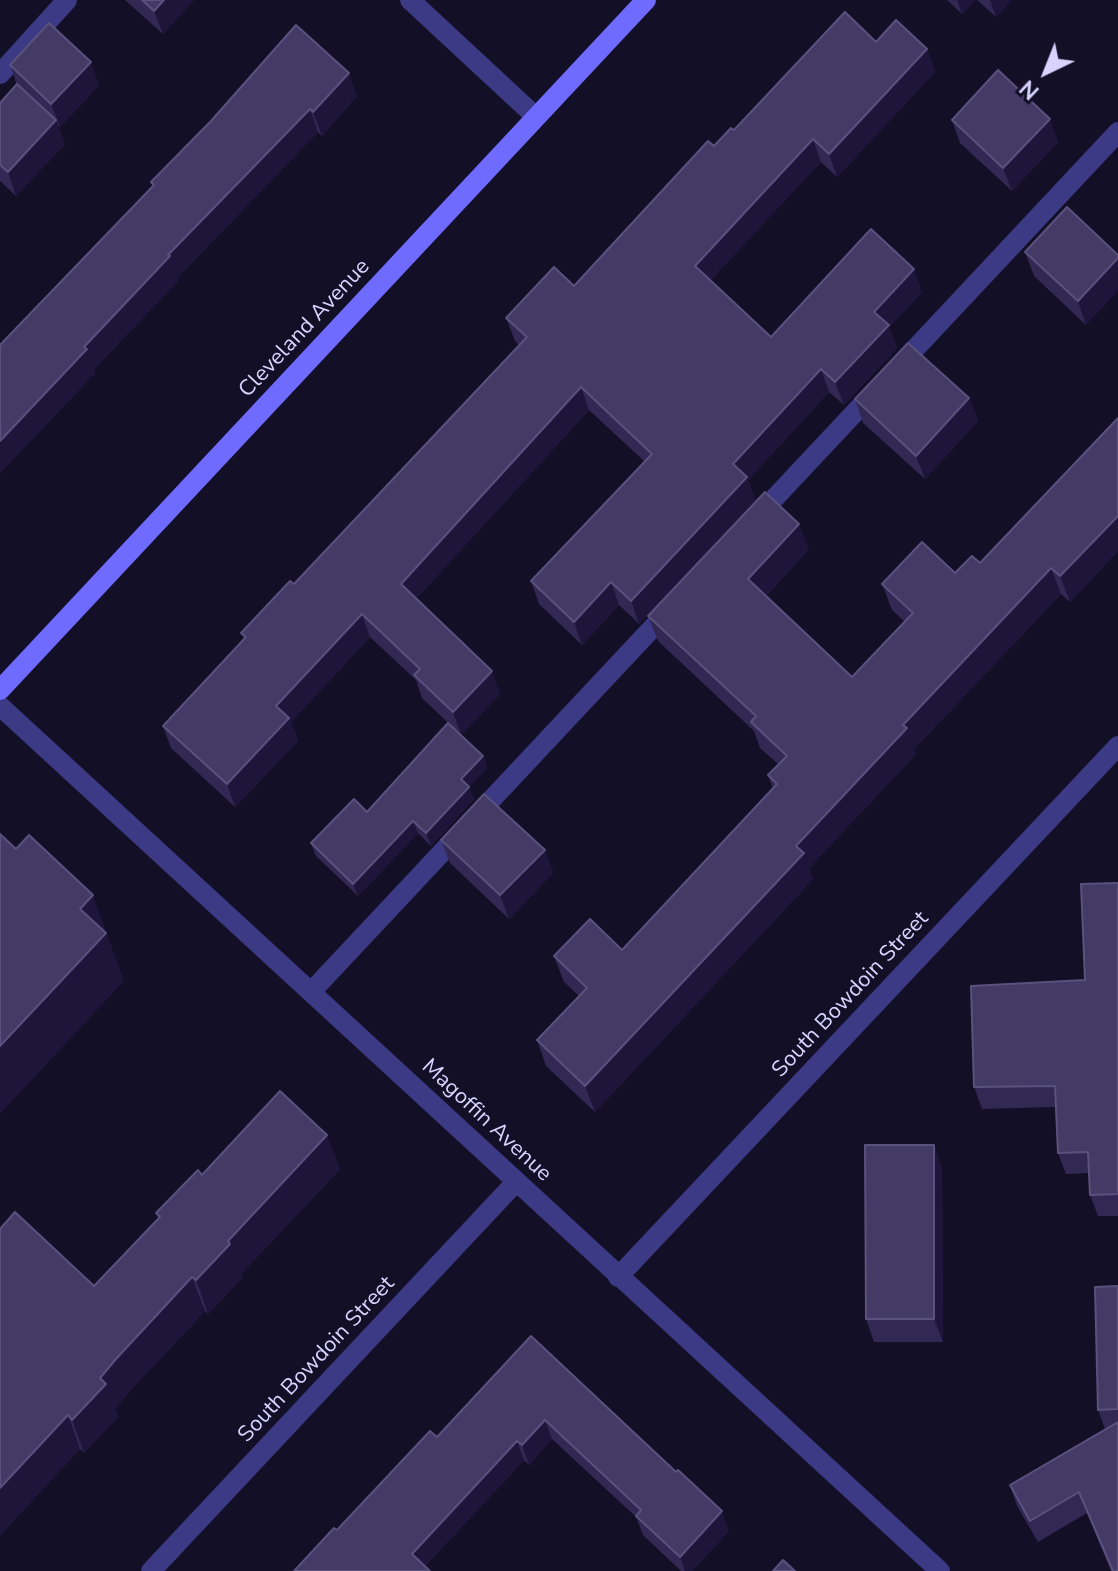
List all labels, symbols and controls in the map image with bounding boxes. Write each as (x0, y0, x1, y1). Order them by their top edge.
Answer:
north arrow (1006, 32, 1086, 112)
text: N (1013, 73, 1046, 106)
street label: Cleveland Avenue (234, 254, 376, 404)
street label: South Bowdoin Street (767, 906, 935, 1084)
street label: Magoffin Avenue (416, 1054, 556, 1188)
street label: South Bowdoin Street (233, 1271, 401, 1449)

